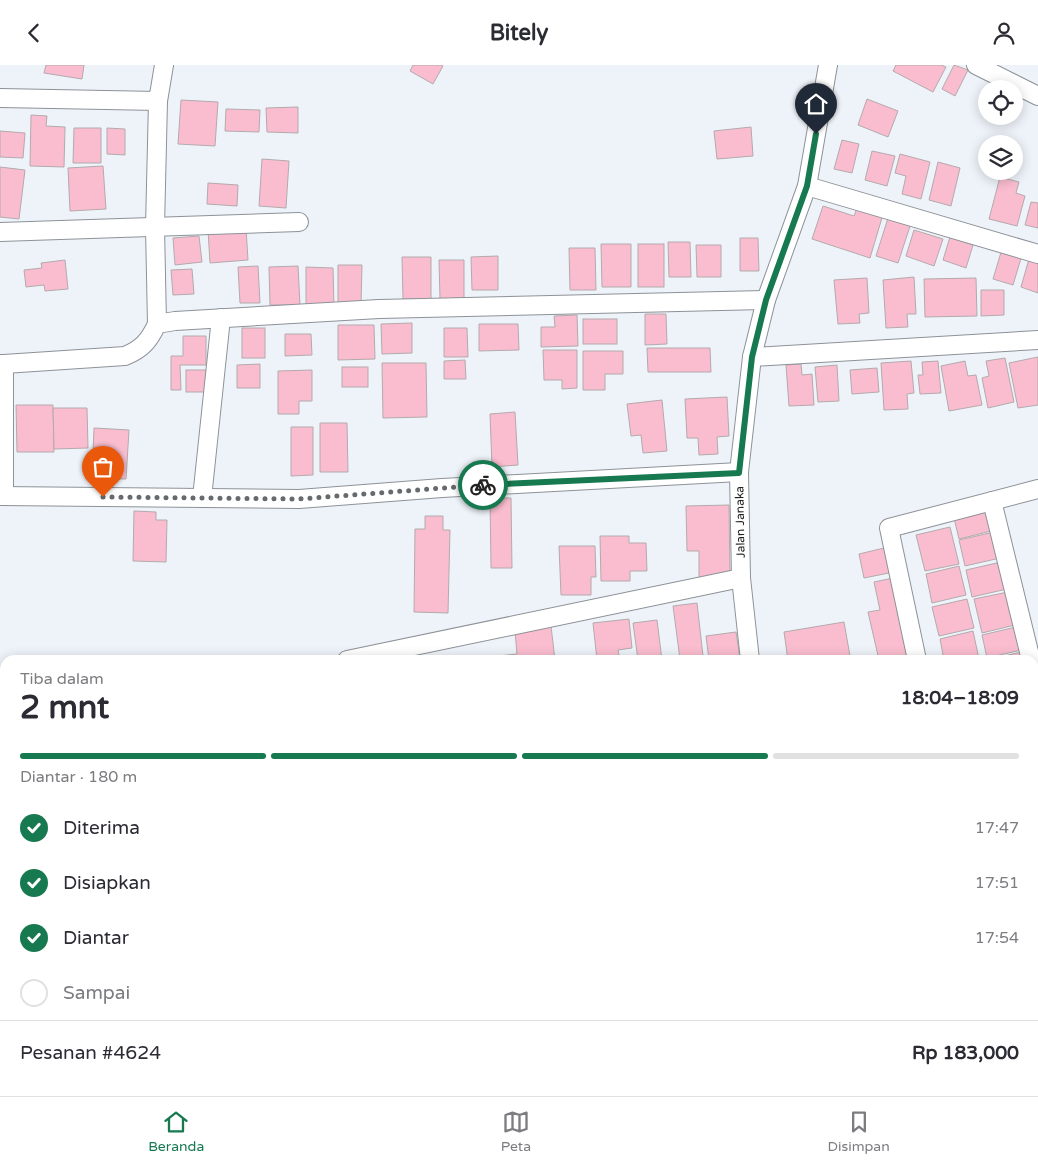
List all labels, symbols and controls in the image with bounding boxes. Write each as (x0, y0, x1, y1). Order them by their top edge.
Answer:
icon: back (20, 19, 48, 47)
icon: person (990, 19, 1018, 47)
text: Bitely (490, 20, 548, 46)
map controls (978, 80, 1023, 180)
button: locate (978, 80, 1023, 125)
pin (795, 83, 837, 134)
icon: home (802, 90, 830, 118)
button: layers (978, 135, 1023, 180)
pin (82, 446, 124, 497)
icon: bag (89, 453, 117, 481)
courier (458, 460, 508, 510)
icon: bike (469, 471, 497, 499)
street label: Jalan Janaka (732, 486, 748, 558)
text: Tiba dalam (20, 669, 104, 689)
text: 18:04–18:09 (900, 687, 1019, 709)
text: 2 mnt (20, 689, 109, 727)
text: Diantar · 180 m (20, 767, 137, 787)
icon: check (20, 814, 48, 842)
text: Diterima (63, 817, 140, 839)
text: 17:47 (975, 818, 1019, 838)
icon: check (20, 869, 48, 897)
text: Disiapkan (63, 872, 151, 894)
text: 17:51 (975, 873, 1019, 893)
icon: check (20, 924, 48, 952)
text: Diantar (63, 927, 129, 949)
text: 17:54 (975, 928, 1019, 948)
text: Sampai (63, 982, 130, 1004)
text: Pesanan #4624 (20, 1042, 161, 1064)
text: Rp 183,000 (912, 1042, 1019, 1064)
tab: Beranda (148, 1108, 204, 1155)
tab: Peta (501, 1108, 531, 1155)
tab: Disimpan (828, 1108, 890, 1155)

